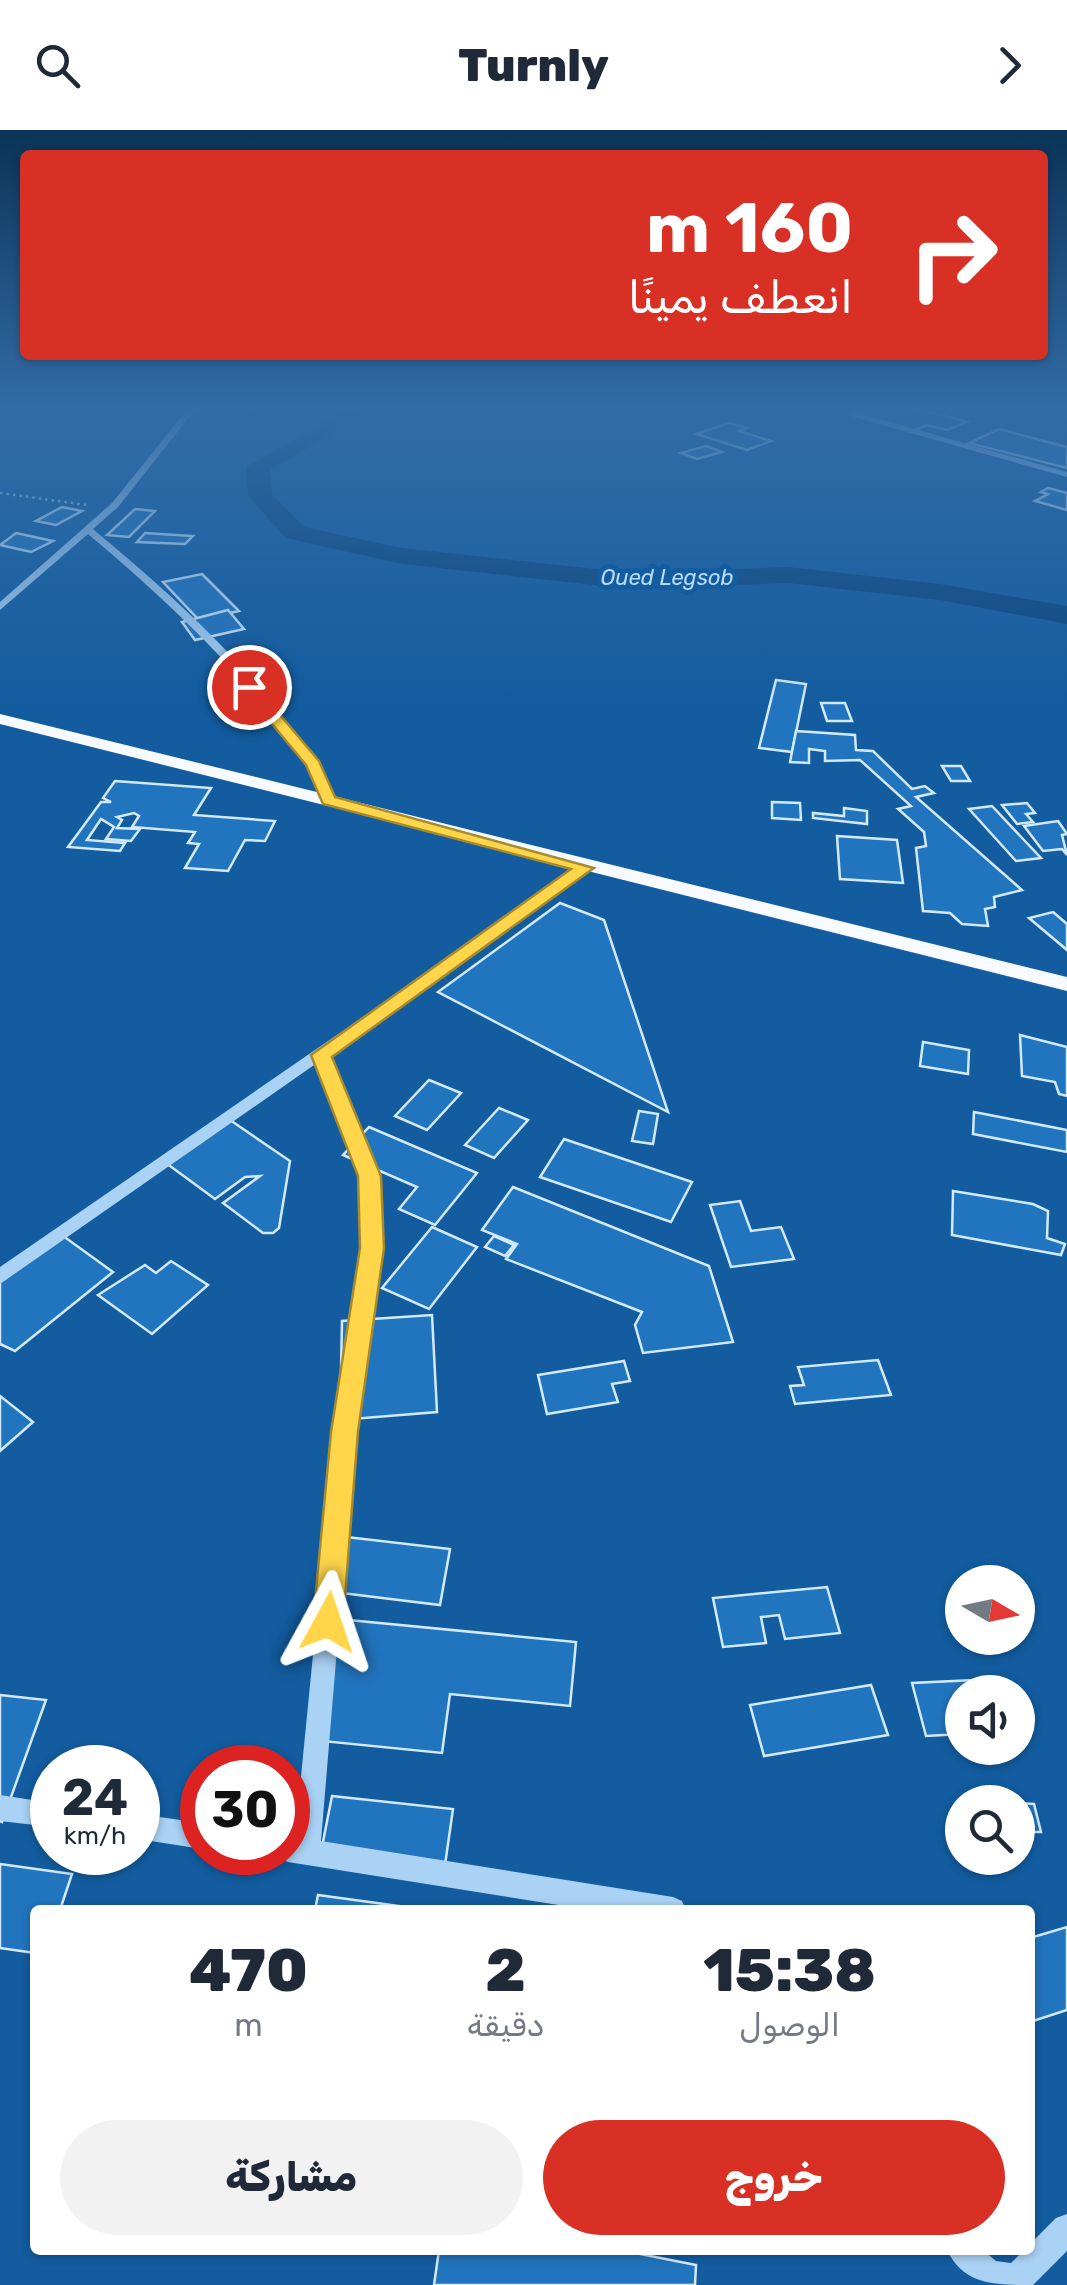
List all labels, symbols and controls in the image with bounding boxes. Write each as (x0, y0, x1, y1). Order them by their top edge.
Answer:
icon: search (30, 38, 85, 93)
icon: forward (982, 38, 1037, 93)
text: Turnly (458, 39, 609, 92)
text: 160 m (646, 187, 853, 270)
icon: right (888, 190, 1018, 320)
text: انعطف يمينًا (628, 271, 853, 324)
water label: Oued Legsob (600, 564, 734, 591)
pin (207, 645, 292, 730)
icon: arrive (222, 660, 277, 715)
north arrow (945, 1565, 1035, 1655)
map controls (945, 1565, 1035, 1875)
position arrow (276, 1570, 380, 1674)
button: sound (945, 1675, 1035, 1765)
speed limit sign: 30 (180, 1745, 310, 1875)
text: 24 (62, 1768, 128, 1828)
button: search (945, 1785, 1035, 1875)
text: km/h (64, 1821, 126, 1850)
text: 470 (189, 1935, 308, 2006)
text: 2 (485, 1935, 526, 2006)
text: 15:38 (703, 1935, 876, 2006)
text: m (234, 2006, 263, 2044)
text: دقيقة (467, 2006, 544, 2044)
text: الوصول (739, 2006, 840, 2044)
button: مشاركة (60, 2120, 523, 2235)
button: خروج (543, 2120, 1005, 2235)

